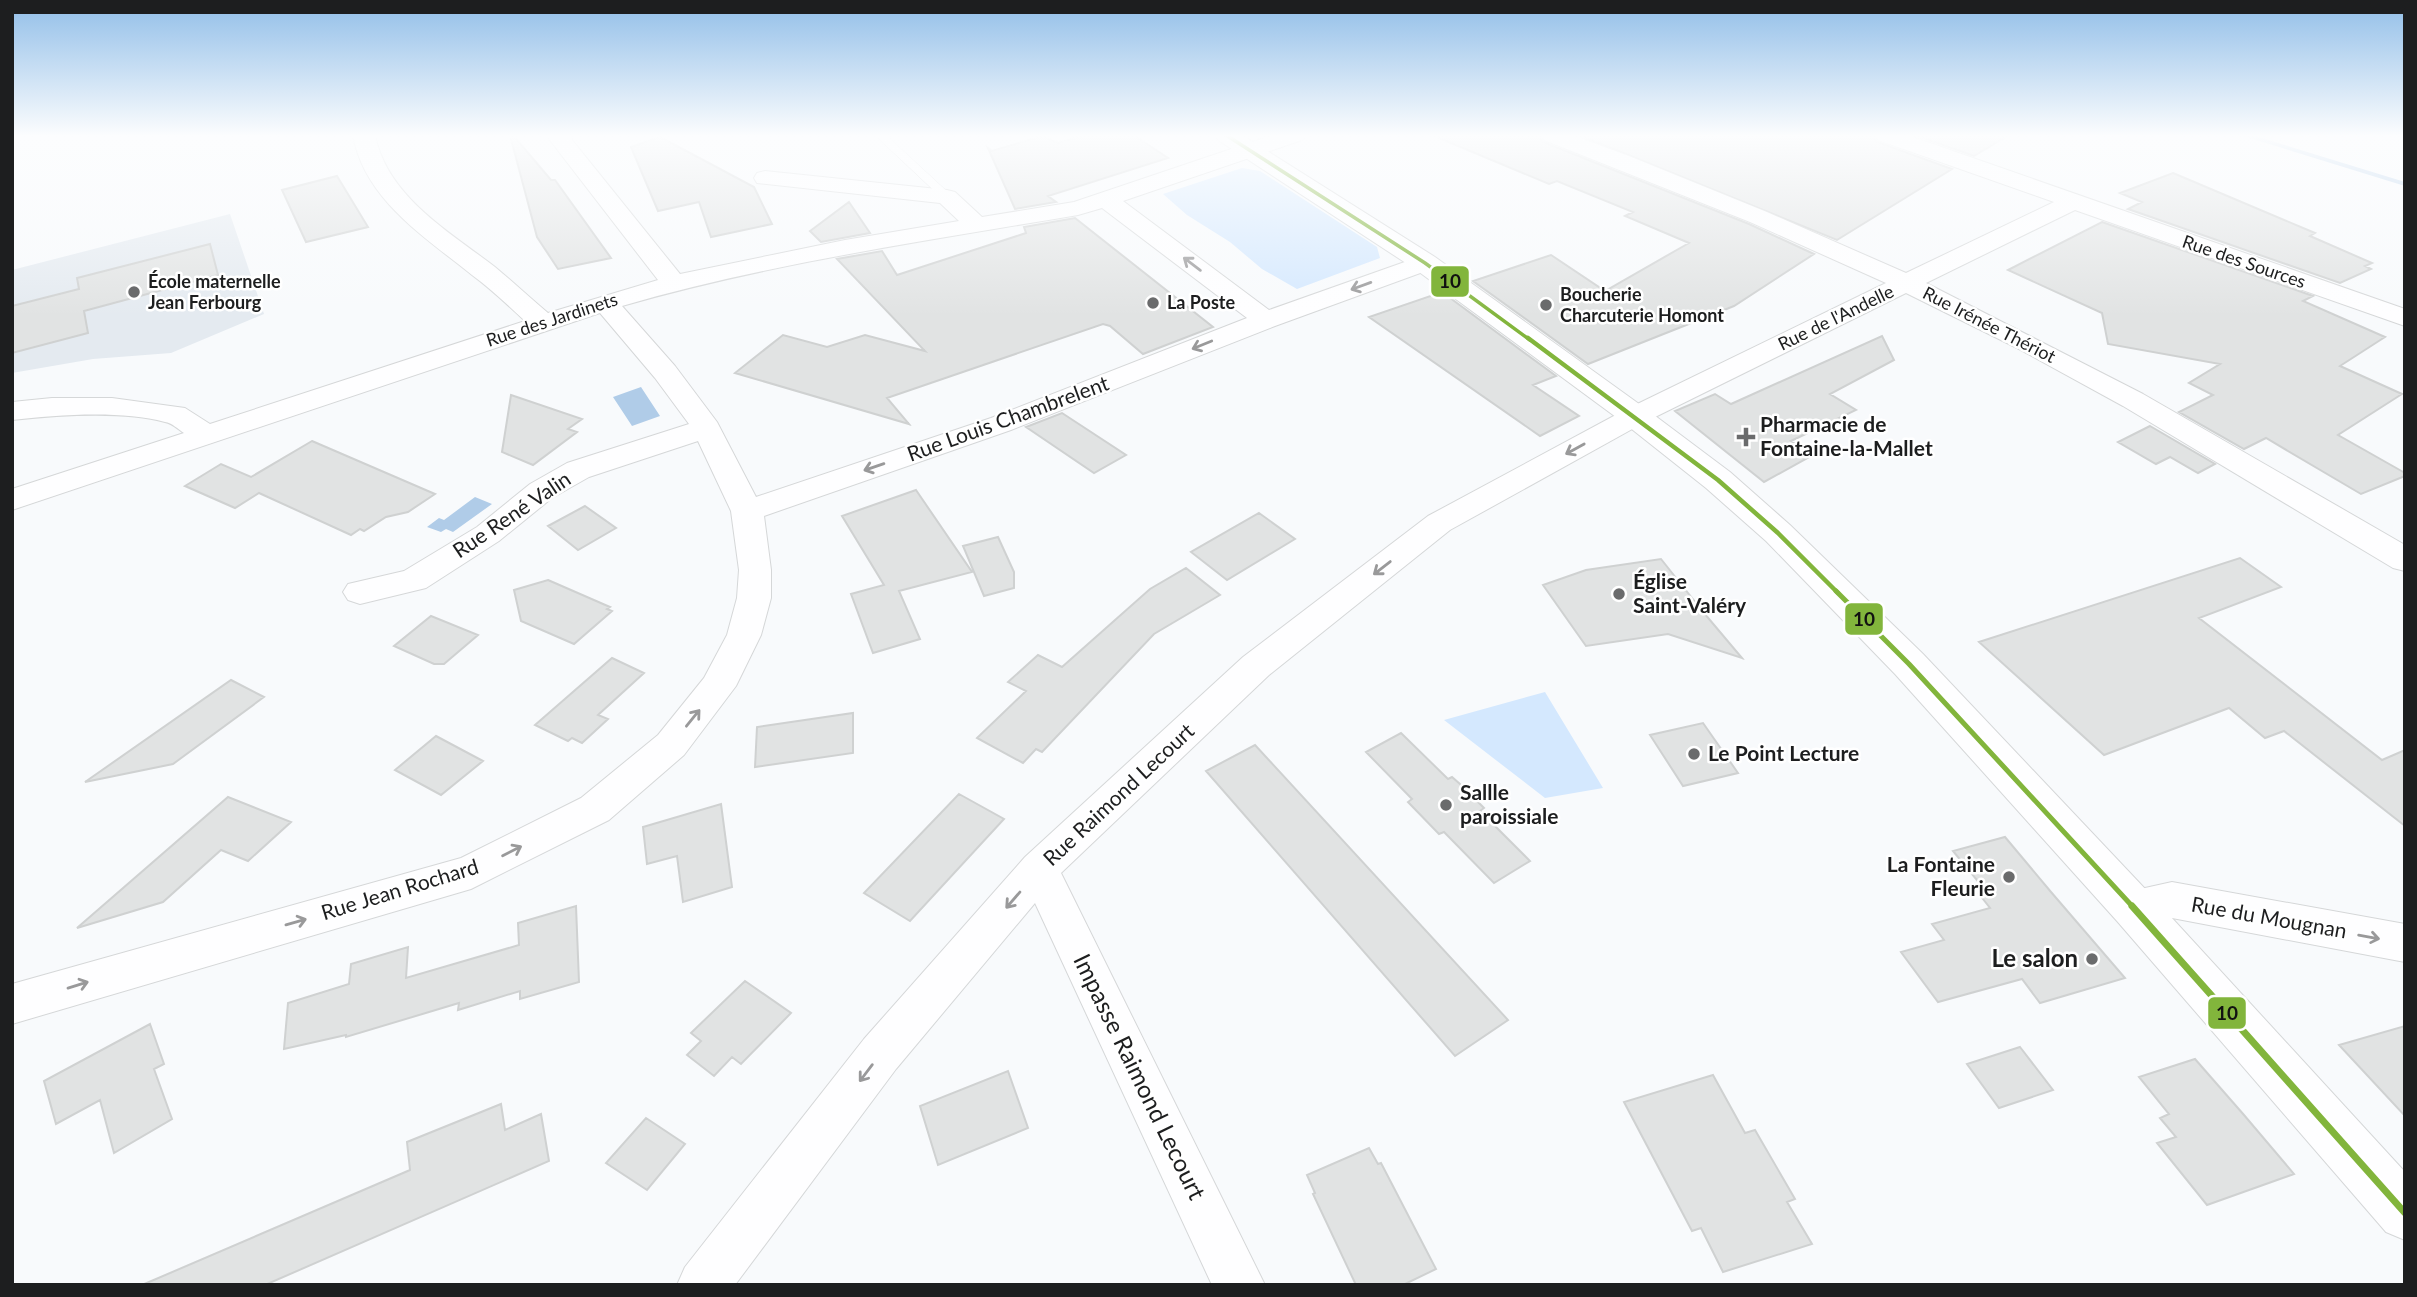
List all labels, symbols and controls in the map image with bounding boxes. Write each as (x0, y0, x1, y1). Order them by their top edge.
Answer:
street label: Rue des Sources (2180, 230, 2309, 293)
one-way arrow (1183, 257, 1201, 272)
line badge: 10 (1430, 265, 1470, 298)
text: 10 (1439, 269, 1461, 292)
place label: École maternelle Jean Ferbourg (148, 270, 281, 313)
street label: Rue de l'Andelle (1774, 280, 1897, 355)
one-way arrow (1350, 281, 1372, 293)
street label: Rue Irénée Thériot (1919, 281, 2060, 367)
place label: Boucherie Charcuterie Homont (1560, 283, 1724, 326)
marker: École maternelle Jean Ferbourg (126, 284, 142, 300)
street label: Rue des Jardinets (483, 287, 620, 351)
place label: La Poste (1167, 291, 1235, 313)
marker: La Poste (1145, 295, 1161, 311)
marker: Boucherie Charcuterie Homont (1538, 297, 1554, 313)
one-way arrow (1192, 340, 1213, 353)
street label: Rue Louis Chambrelent (903, 369, 1112, 466)
place label: Pharmacie de Fontaine-la-Mallet (1760, 411, 1933, 460)
marker: Pharmacie de Fontaine-la-Mallet (1738, 429, 1754, 445)
one-way arrow (1565, 443, 1586, 456)
one-way arrow (864, 462, 886, 474)
street label: Rue René Valin (447, 465, 575, 562)
one-way arrow (1373, 560, 1392, 575)
place label: Église Saint-Valéry (1633, 568, 1747, 617)
marker: Église Saint-Valéry (1611, 586, 1627, 602)
line badge: 10 (1844, 602, 1884, 636)
text: 10 (1853, 607, 1875, 630)
one-way arrow (685, 709, 701, 727)
street label: Rue Raimond Lecourt (1037, 717, 1199, 870)
place label: Le Point Lecture (1708, 740, 1859, 765)
marker: Le Point Lecture (1686, 746, 1702, 762)
place label: Sallle paroissiale (1460, 779, 1558, 828)
marker: Sallle paroissiale (1438, 797, 1454, 813)
one-way arrow (501, 844, 522, 858)
place label: La Fontaine Fleurie (1887, 851, 1995, 900)
street label: Rue Jean Rochard (318, 853, 481, 924)
marker: La Fontaine Fleurie (2001, 869, 2017, 885)
one-way arrow (1005, 890, 1021, 908)
street label: Rue du Mougnan (2190, 891, 2349, 942)
one-way arrow (285, 915, 307, 928)
one-way arrow (2357, 930, 2380, 944)
place label: Le salon (1991, 943, 2078, 972)
street label: Impasse Raimond Lecourt (1068, 949, 1213, 1204)
marker: Le salon (2084, 951, 2100, 967)
one-way arrow (66, 977, 88, 990)
line badge: 10 (2207, 996, 2247, 1030)
text: 10 (2216, 1001, 2238, 1024)
one-way arrow (858, 1063, 873, 1082)

